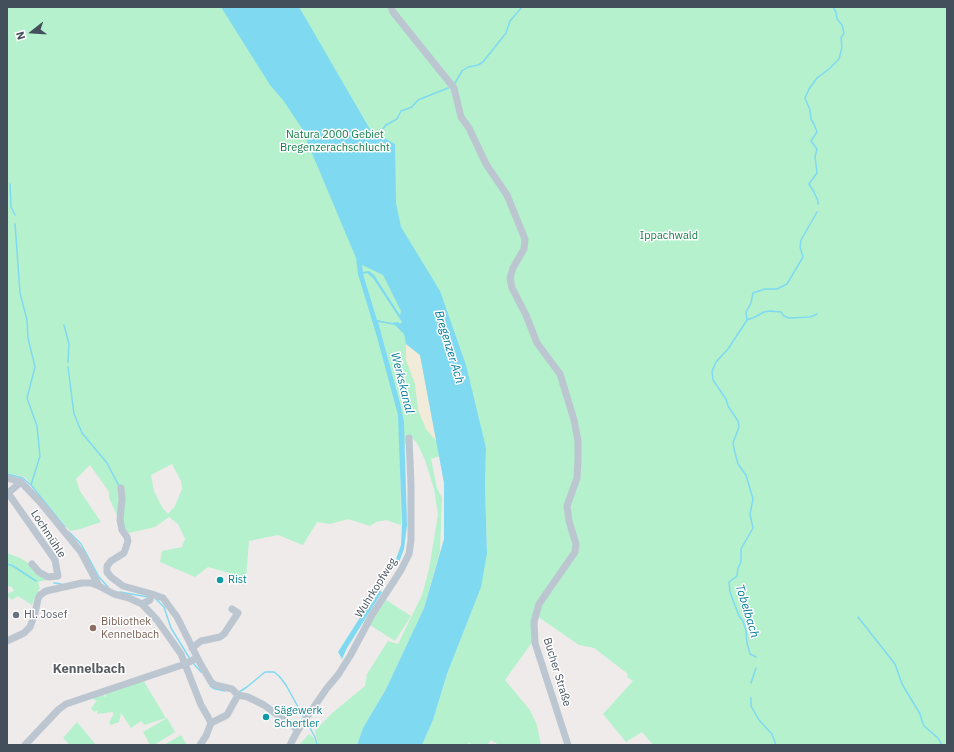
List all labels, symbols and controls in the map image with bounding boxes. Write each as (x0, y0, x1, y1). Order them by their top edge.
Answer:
north arrow (12, 12, 52, 52)
text: N (13, 30, 28, 41)
park label: Natura 2000 Gebiet Bregenzerachschlucht (280, 128, 390, 154)
park label: Ippachwald (640, 229, 698, 243)
water label: Bregenzer Ach (431, 309, 467, 385)
water label: Werkskanal (387, 351, 417, 415)
street label: Lochmühle (28, 508, 68, 560)
street label: Wuhrkopfweg (352, 556, 400, 620)
place label: Rist (228, 573, 247, 587)
marker: Rist (215, 575, 225, 585)
water label: Tobelbach (732, 583, 762, 639)
place label: Hl. Josef (24, 608, 67, 622)
marker: Hl. Josef (11, 610, 21, 620)
place label: Bibliothek Kennelbach (101, 615, 159, 641)
marker: Bibliothek Kennelbach (88, 623, 98, 633)
street label: Bucher Straße (540, 636, 574, 708)
district label: Kennelbach (53, 661, 125, 677)
place label: Sägewerk Schertler (274, 704, 322, 730)
marker: Sägewerk Schertler (261, 712, 271, 722)

